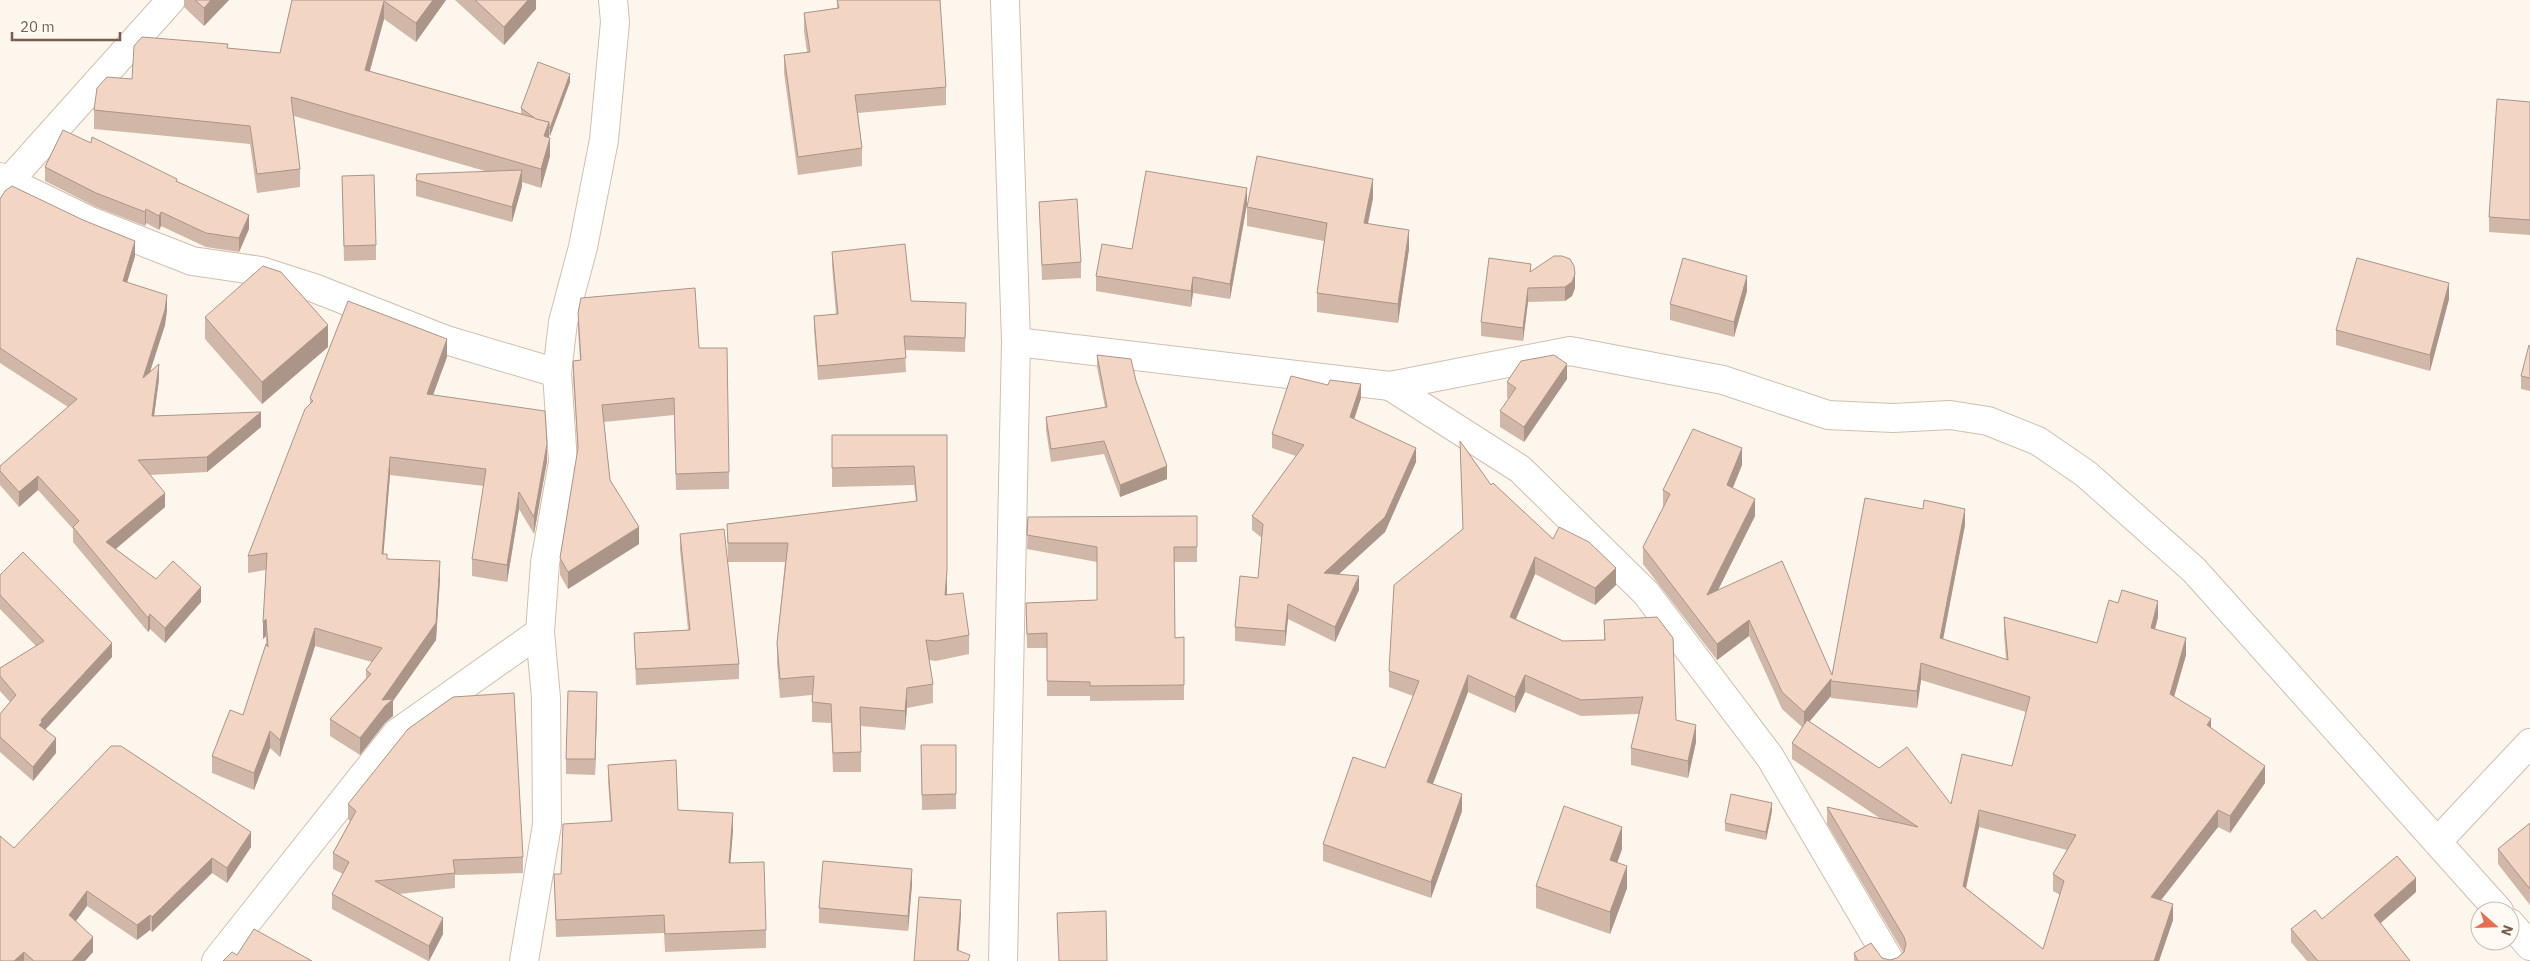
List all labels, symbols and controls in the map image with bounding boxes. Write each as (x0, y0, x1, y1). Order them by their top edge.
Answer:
scale bar (12, 10, 120, 42)
text: 20 m (20, 17, 55, 36)
north arrow (2470, 901, 2520, 951)
text: N (2497, 923, 2517, 938)

